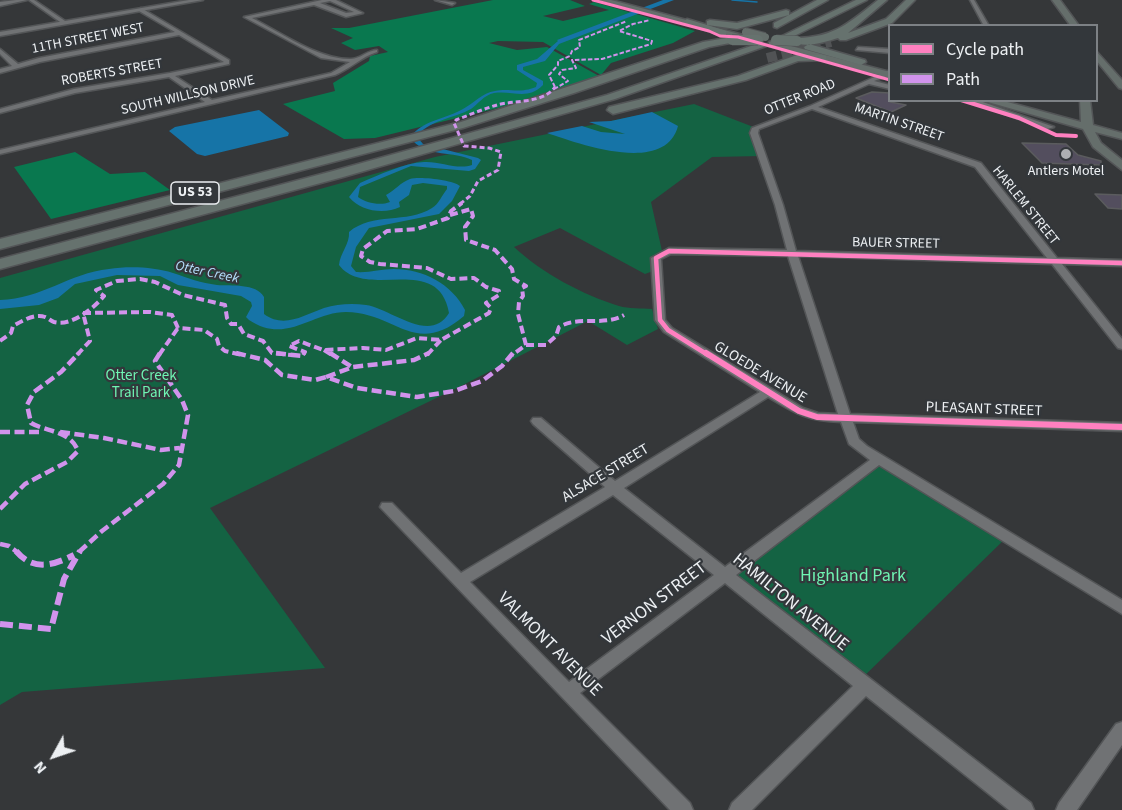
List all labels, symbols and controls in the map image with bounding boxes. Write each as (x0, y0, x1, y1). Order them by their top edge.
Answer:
street label: 11TH STREET WEST (30, 20, 146, 58)
legend (888, 24, 1098, 102)
text: Cycle path (946, 37, 1024, 62)
street label: ROBERTS STREET (60, 56, 164, 90)
text: Path (946, 67, 980, 92)
street label: SOUTH WILLSON DRIVE (120, 72, 256, 120)
street label: OTTER ROAD (762, 76, 838, 120)
street label: MARTIN STREET (852, 100, 946, 146)
marker: Antlers Motel (1059, 147, 1073, 161)
street label: HARLEM STREET (988, 163, 1062, 249)
place label: Antlers Motel (1028, 164, 1104, 180)
road number: US 53 (171, 182, 219, 204)
street label: BAUER STREET (852, 235, 940, 253)
water label: Otter Creek (174, 258, 240, 288)
street label: GLOEDE AVENUE (710, 338, 810, 408)
park label: Otter Creek Trail Park (105, 368, 177, 403)
street label: PLEASANT STREET (925, 399, 1043, 421)
street label: ALSACE STREET (559, 441, 653, 507)
street label: HAMILTON AVENUE (727, 549, 853, 657)
street label: VERNON STREET (598, 558, 712, 650)
park label: Highland Park (800, 566, 906, 588)
street label: VALMONT AVENUE (492, 588, 606, 702)
north arrow (24, 726, 84, 786)
text: N (28, 756, 52, 779)

